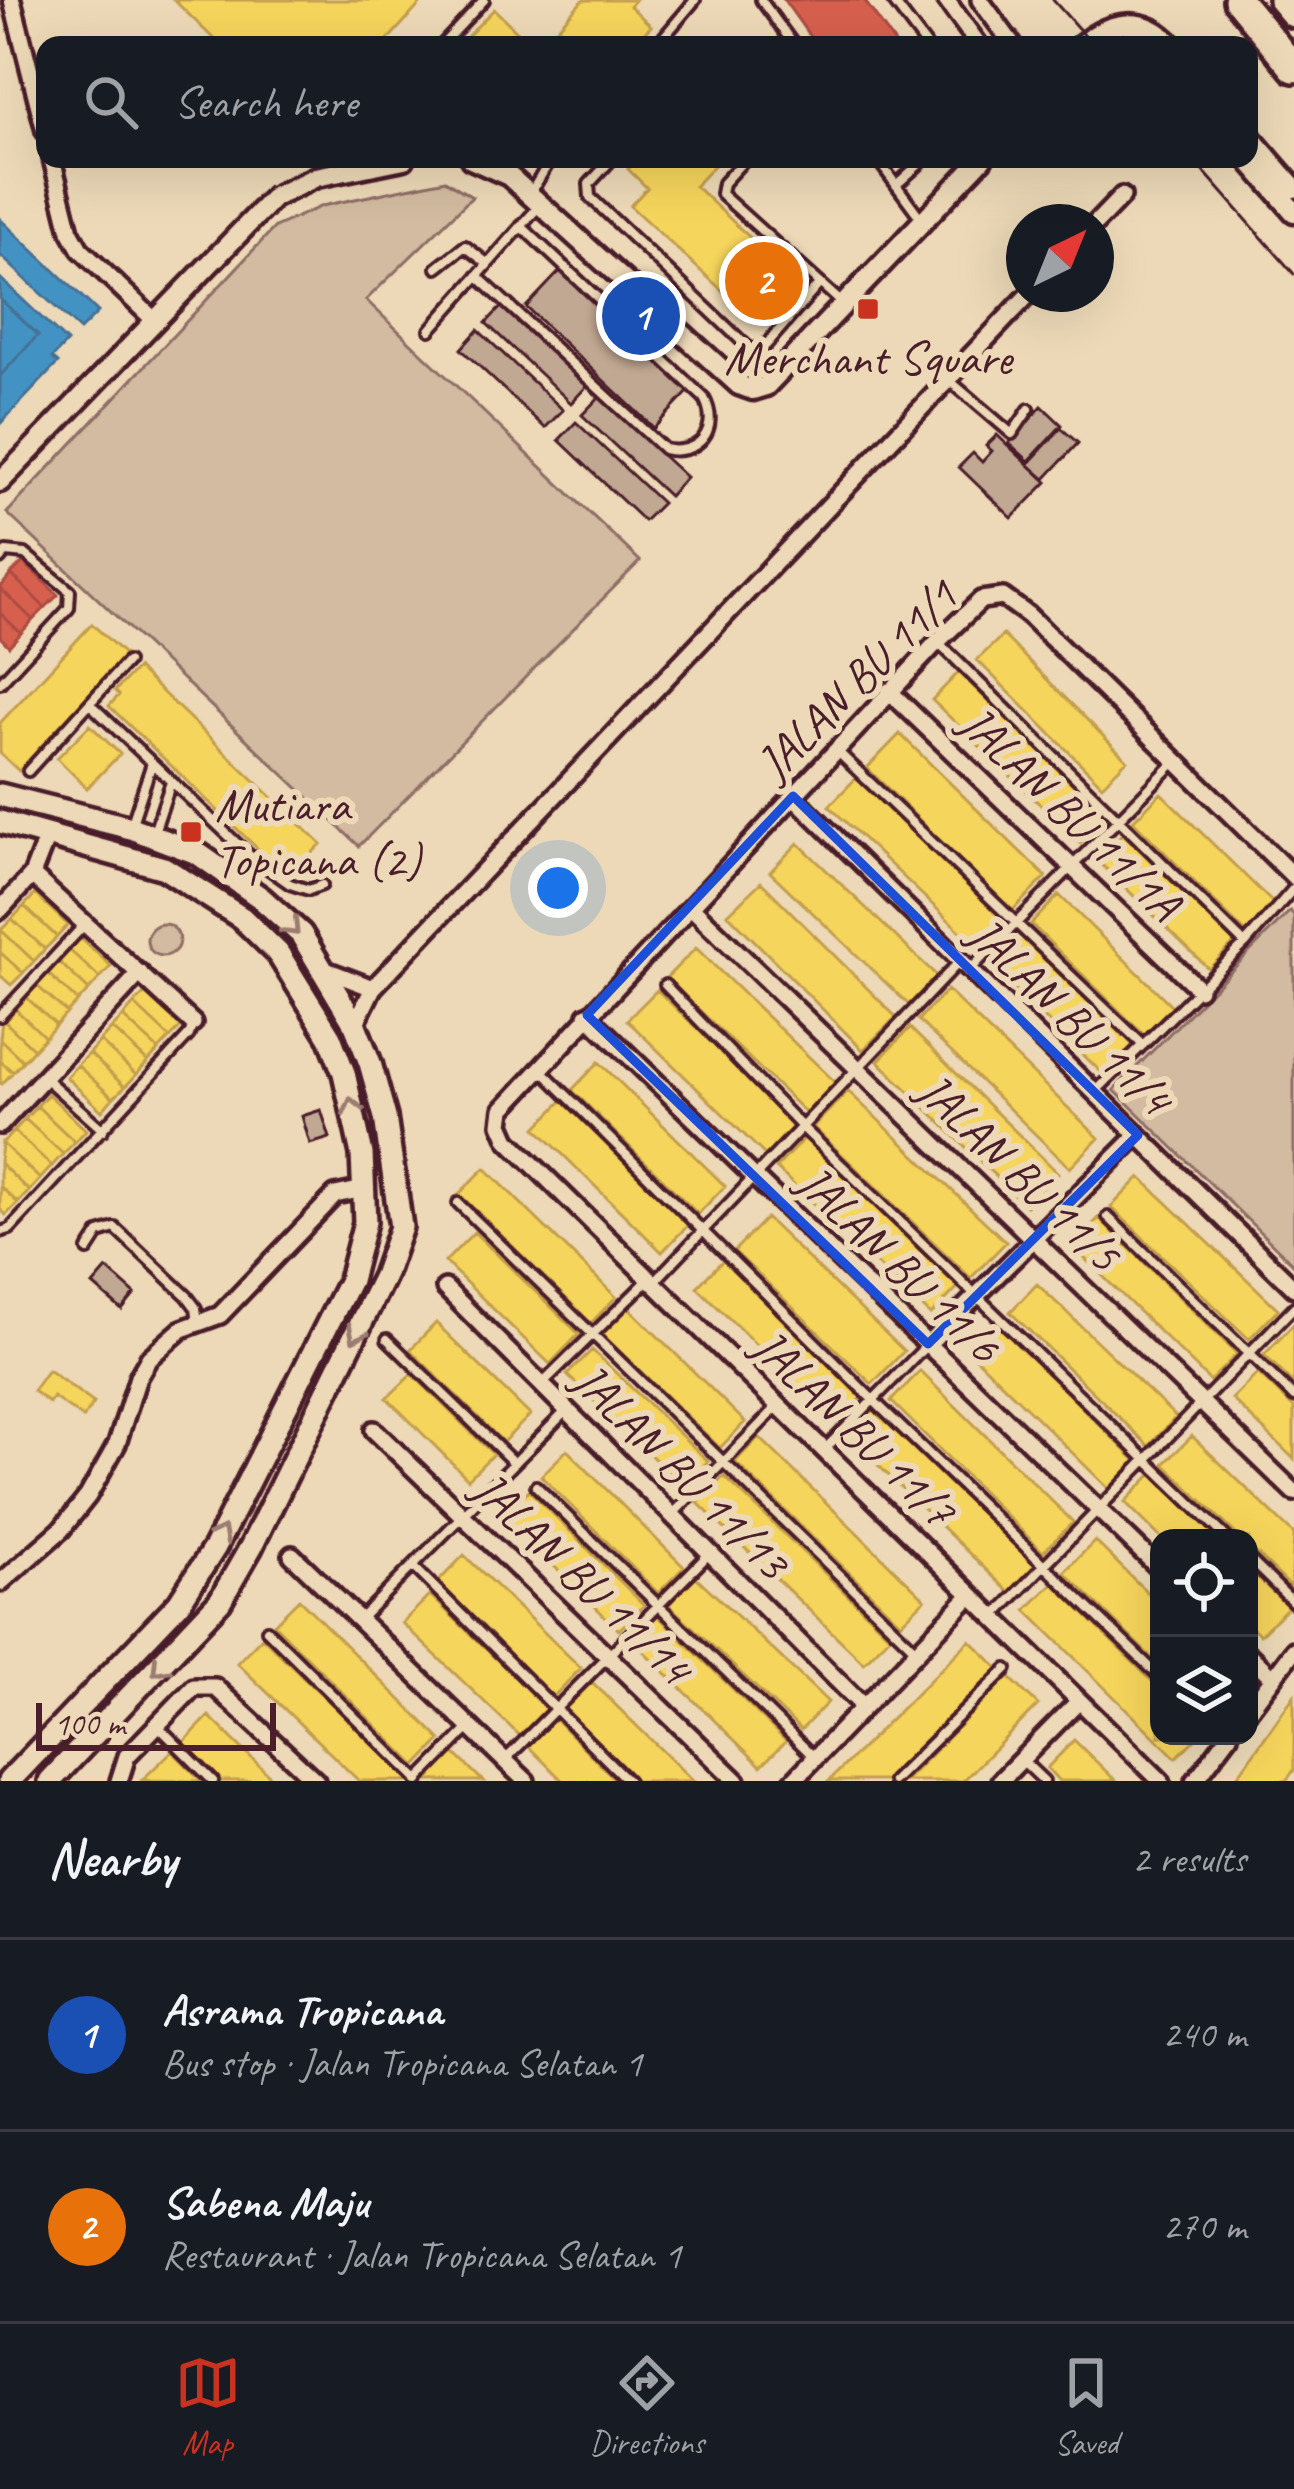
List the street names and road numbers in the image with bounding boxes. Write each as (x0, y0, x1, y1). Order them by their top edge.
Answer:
street label: JALAN BU 11/1 (742, 565, 971, 794)
street label: JALAN BU 11/1A (946, 691, 1195, 934)
street label: JALAN BU 11/4 (955, 903, 1188, 1131)
street label: JALAN BU 11/5 (904, 1059, 1135, 1285)
street label: JALAN BU 11/6 (784, 1151, 1015, 1376)
street label: JALAN BU 11/7 (739, 1315, 970, 1541)
street label: JALAN BU 11/13 (559, 1349, 804, 1594)
street label: JALAN BU 11/14 (459, 1457, 707, 1700)

